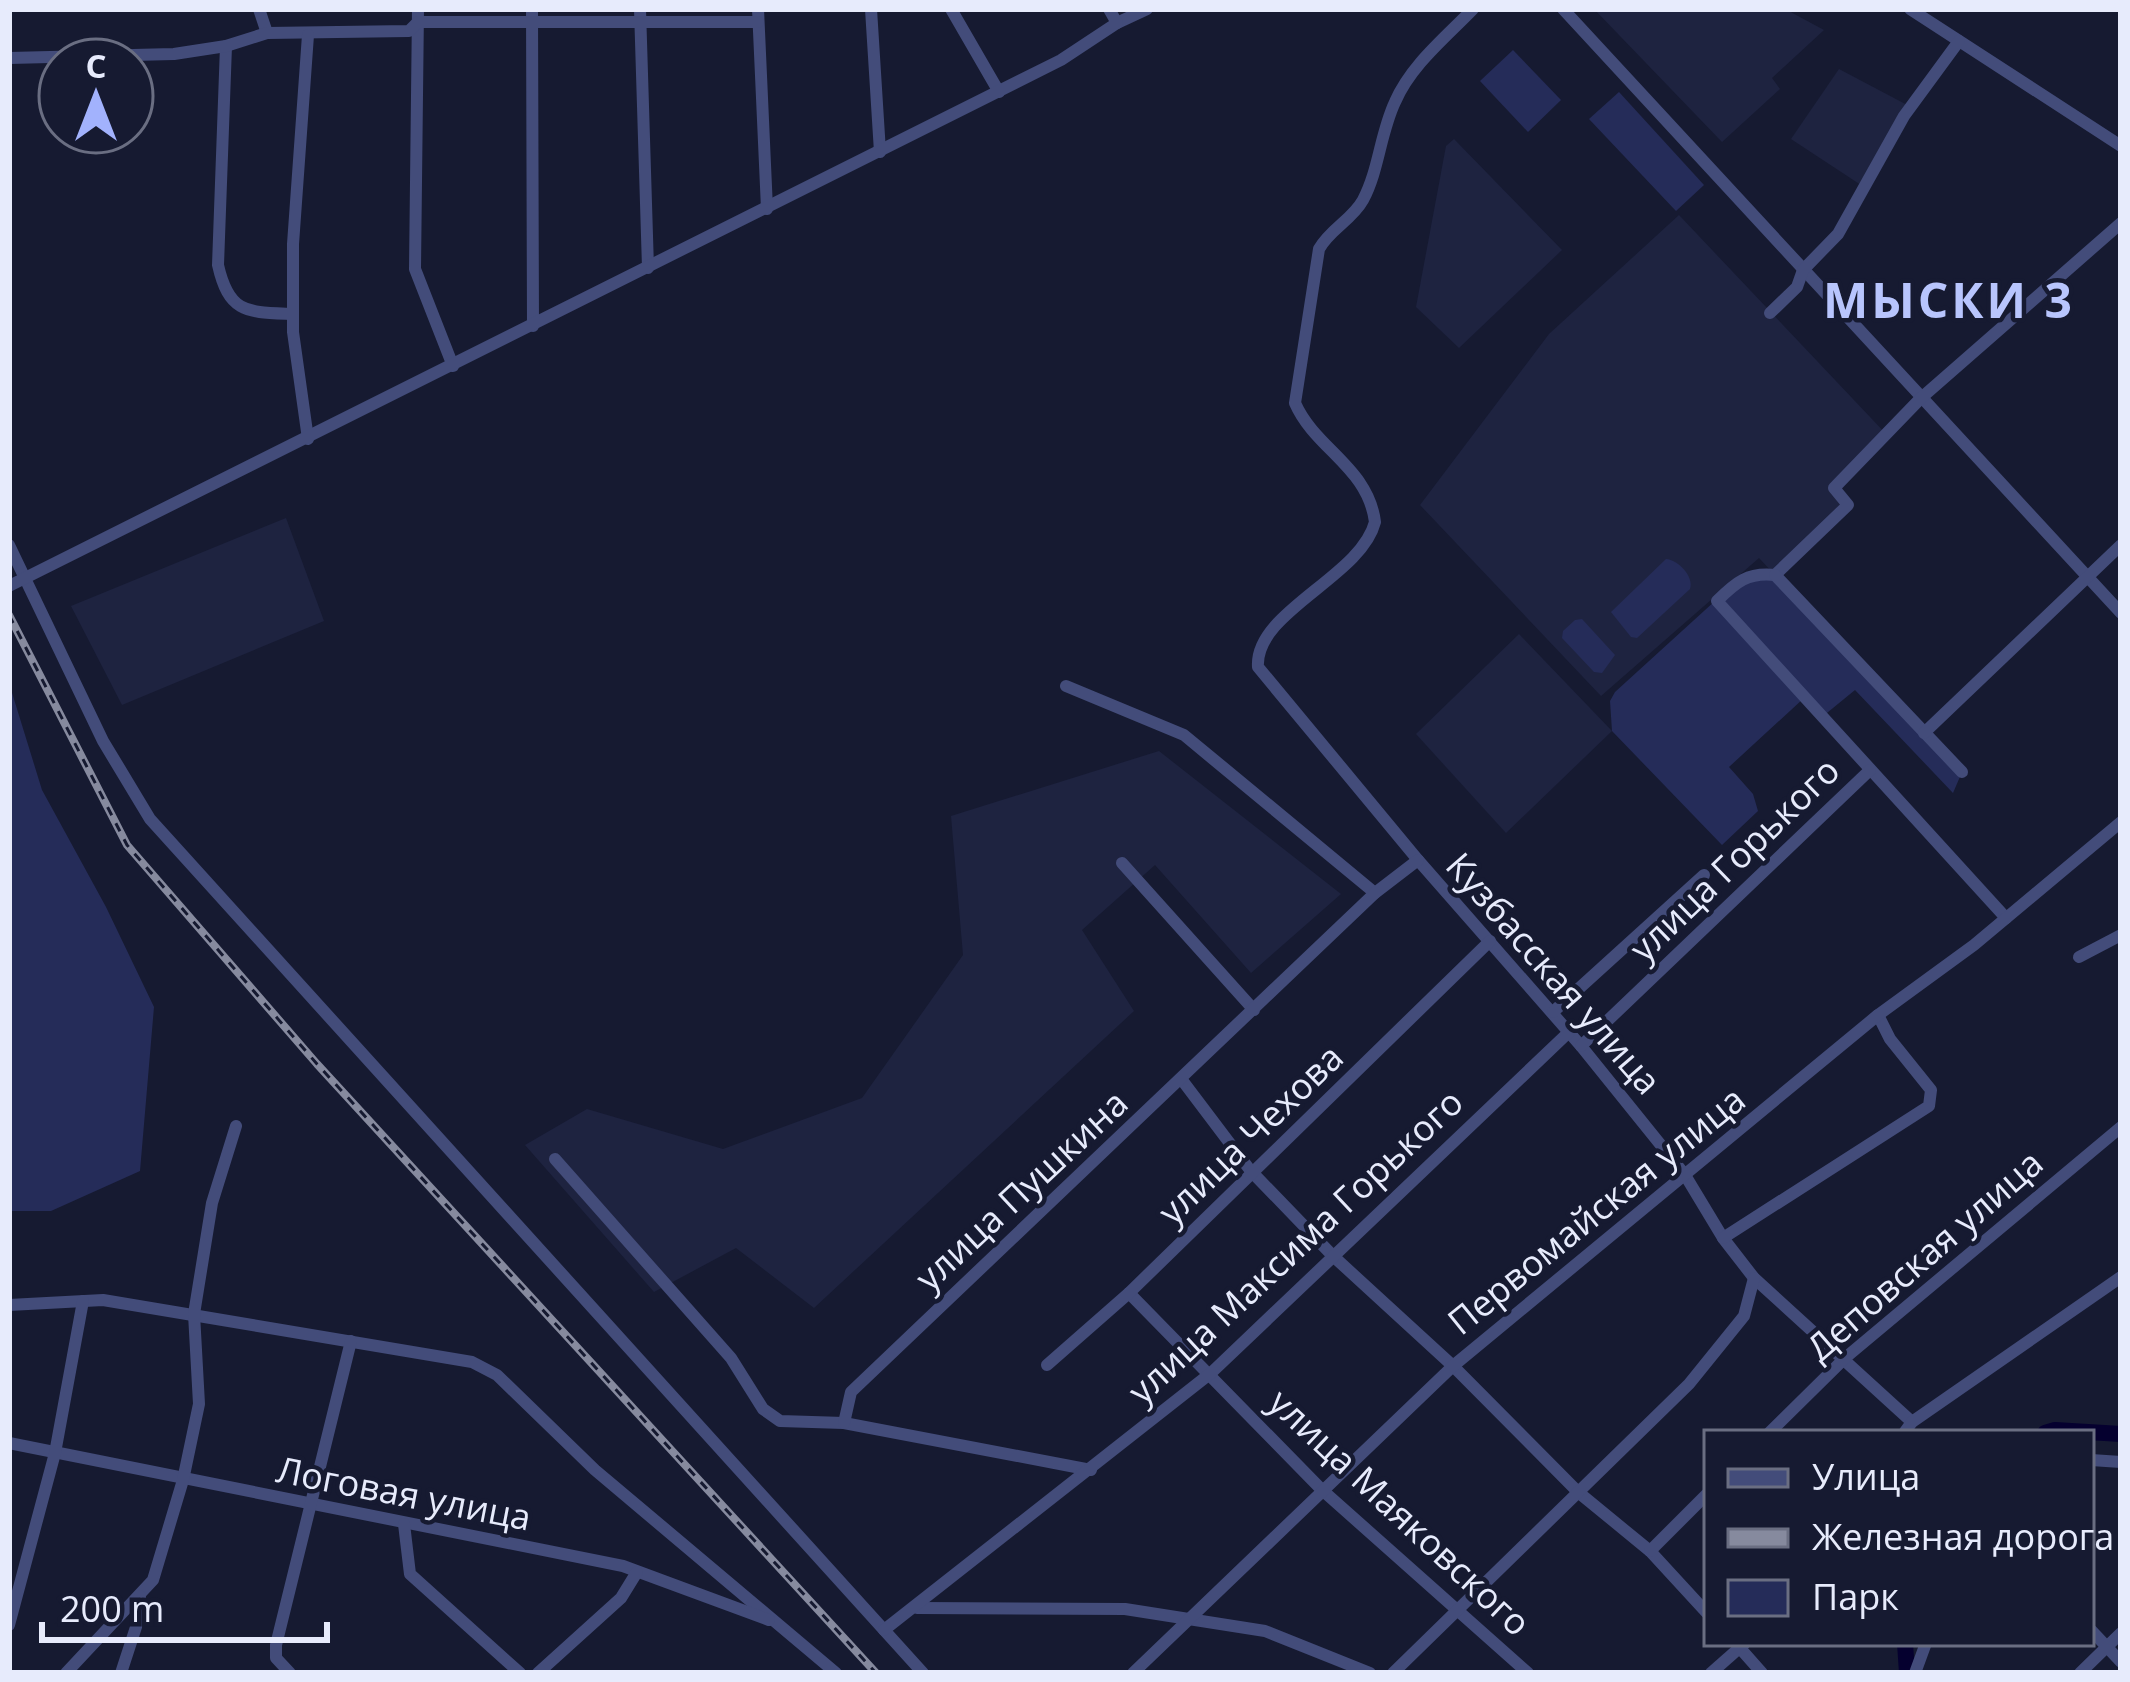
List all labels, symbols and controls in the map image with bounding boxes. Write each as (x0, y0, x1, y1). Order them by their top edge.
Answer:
north arrow (36, 36, 156, 156)
text: С (85, 43, 107, 88)
district label: МЫСКИ 3 (1823, 267, 2075, 332)
street label: улица Горького (1618, 746, 1850, 972)
street label: Кузбасская улица (1435, 842, 1673, 1104)
street label: улица Чехова (1147, 1033, 1353, 1235)
street label: Первомайская улица (1437, 1075, 1755, 1345)
street label: улица Максима Горького (1117, 1078, 1473, 1414)
street label: улица Пушкина (904, 1079, 1138, 1301)
street label: Деповская улица (1795, 1139, 2053, 1371)
street label: улица Маяковского (1258, 1378, 1542, 1646)
legend (1704, 1430, 2094, 1646)
street label: Логовая улица (273, 1444, 535, 1542)
text: Улица (1812, 1452, 1920, 1501)
text: Железная дорога (1812, 1512, 2114, 1561)
scale bar (42, 1568, 327, 1642)
text: Парк (1812, 1572, 1899, 1621)
text: 200 m (60, 1584, 164, 1633)

